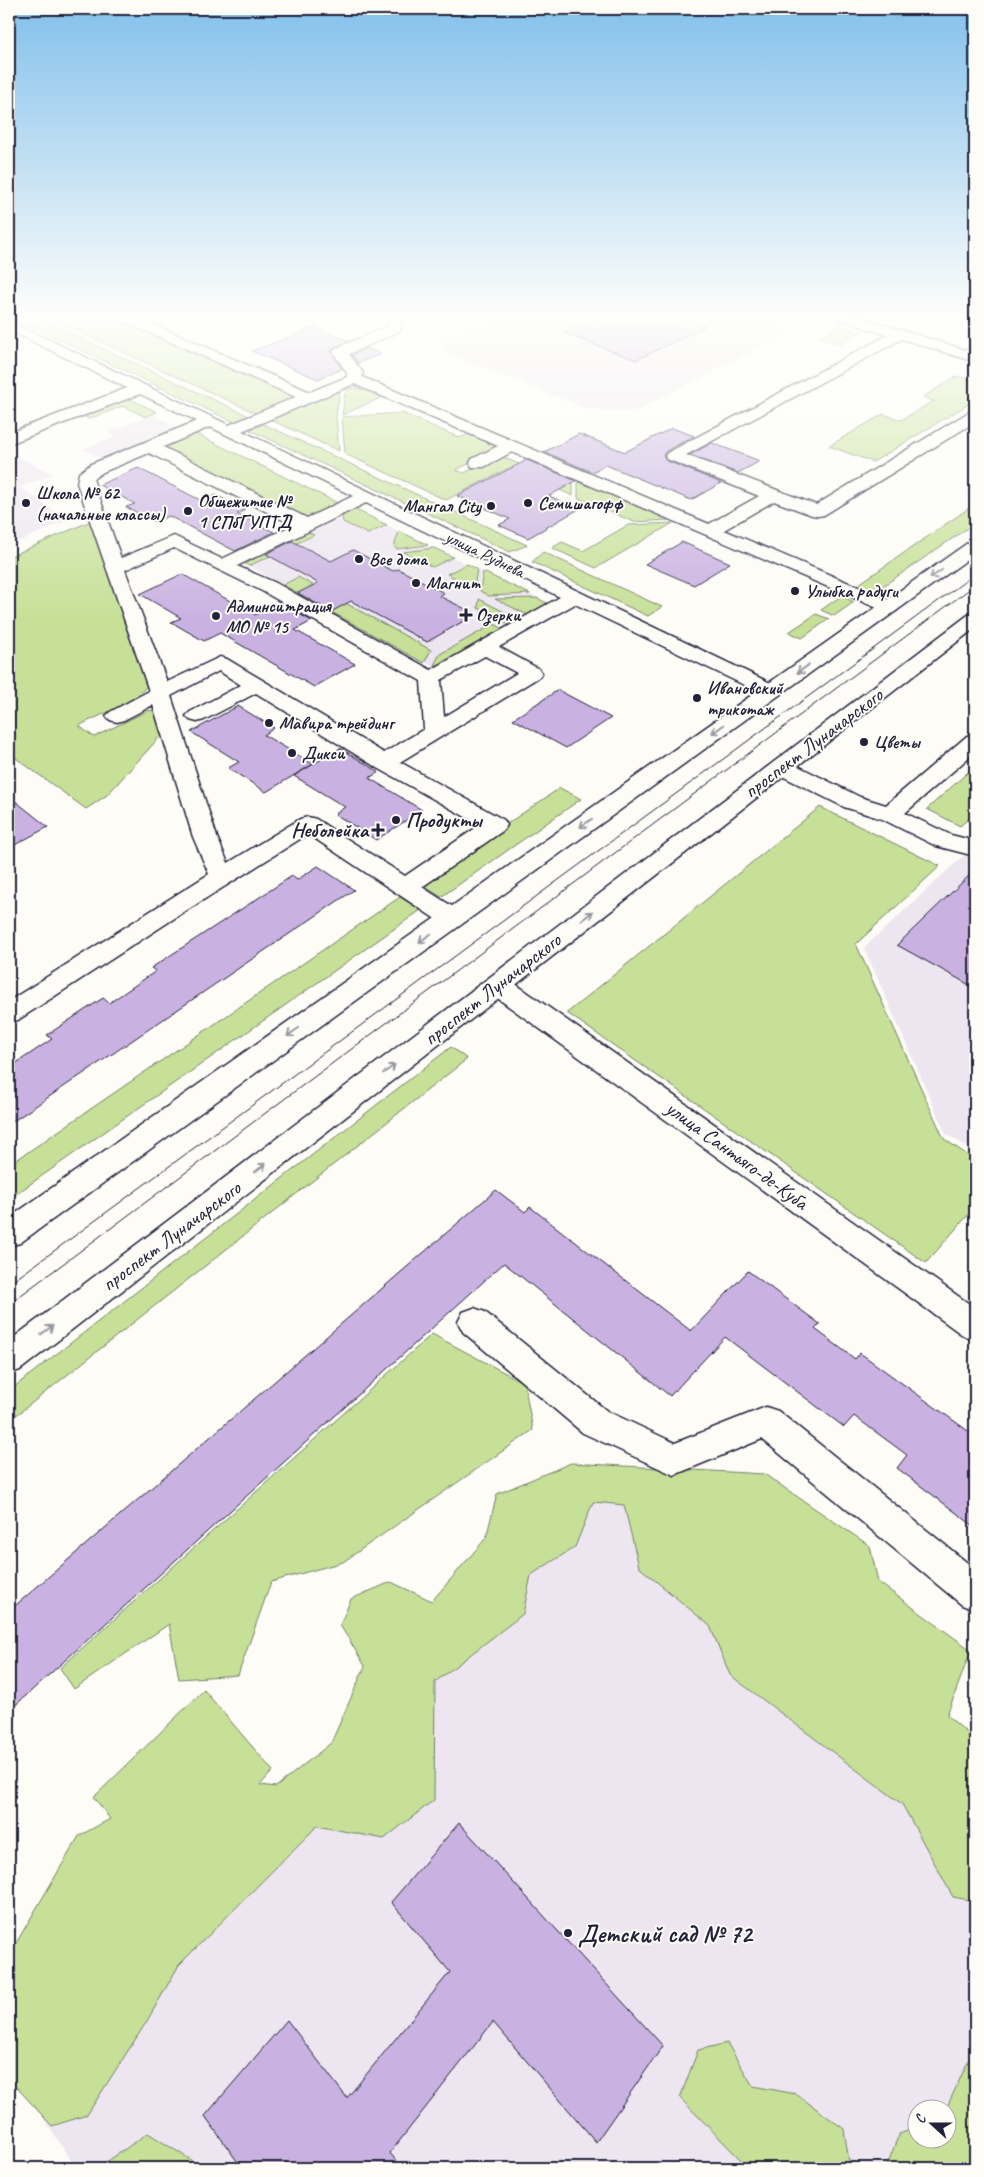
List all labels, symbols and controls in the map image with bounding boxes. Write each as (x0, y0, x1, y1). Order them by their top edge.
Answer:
place label: Школа № 62 (начальные классы) (36, 482, 166, 525)
place label: Общежитие № 1 СПбГУПТД (198, 490, 294, 533)
place label: Семишагофф (538, 492, 623, 514)
place label: Мангал City (403, 495, 483, 517)
marker: Школа № 62 (начальные классы) (20, 497, 32, 509)
marker: Семишагофф (522, 497, 534, 509)
marker: Мангал City (485, 500, 497, 512)
marker: Общежитие № 1 СПбГУПТД (182, 505, 194, 517)
street label: улица Руднева (441, 525, 530, 583)
place label: Все дома (369, 548, 429, 570)
marker: Все дома (353, 553, 365, 565)
one-way arrow (929, 569, 943, 580)
place label: Магнит (426, 572, 481, 594)
marker: Магнит (410, 577, 422, 589)
place label: Улыбка радуги (805, 580, 899, 602)
marker: Улыбка радуги (789, 585, 801, 597)
place label: Админситрация МО № 15 (226, 595, 333, 638)
place label: Озерки (476, 604, 522, 627)
marker: Озерки (460, 609, 472, 621)
marker: Админситрация МО № 15 (210, 610, 222, 622)
one-way arrow (797, 663, 810, 674)
place label: Ивановский трикотаж (707, 677, 784, 720)
street label: проспект Луначарского (738, 681, 889, 804)
marker: Ивановский трикотаж (691, 692, 703, 704)
place label: Мавира трейдинг (279, 712, 396, 734)
marker: Мавира трейдинг (263, 717, 275, 729)
one-way arrow (711, 724, 725, 734)
place label: Цветы (874, 731, 922, 753)
marker: Цветы (858, 736, 870, 748)
place label: Дикси (302, 742, 346, 764)
marker: Дикси (286, 747, 298, 759)
place label: Продукты (406, 807, 484, 834)
marker: Продукты (390, 814, 402, 826)
place label: Неболейка (291, 817, 370, 843)
one-way arrow (579, 818, 593, 828)
marker: Неболейка (372, 824, 384, 836)
one-way arrow (580, 911, 593, 922)
street label: проспект Луначарского (418, 926, 567, 1051)
one-way arrow (418, 933, 432, 943)
one-way arrow (286, 1027, 300, 1037)
one-way arrow (382, 1063, 395, 1074)
street label: улица Сантьяго-де-Куба (659, 1094, 814, 1216)
one-way arrow (253, 1162, 266, 1173)
street label: проспект Луначарского (96, 1174, 247, 1297)
one-way arrow (40, 1325, 53, 1336)
place label: Детский сад № 72 (578, 1918, 754, 1950)
marker: Детский сад № 72 (562, 1927, 574, 1939)
north arrow (906, 2100, 956, 2150)
text: С (911, 2111, 930, 2126)

